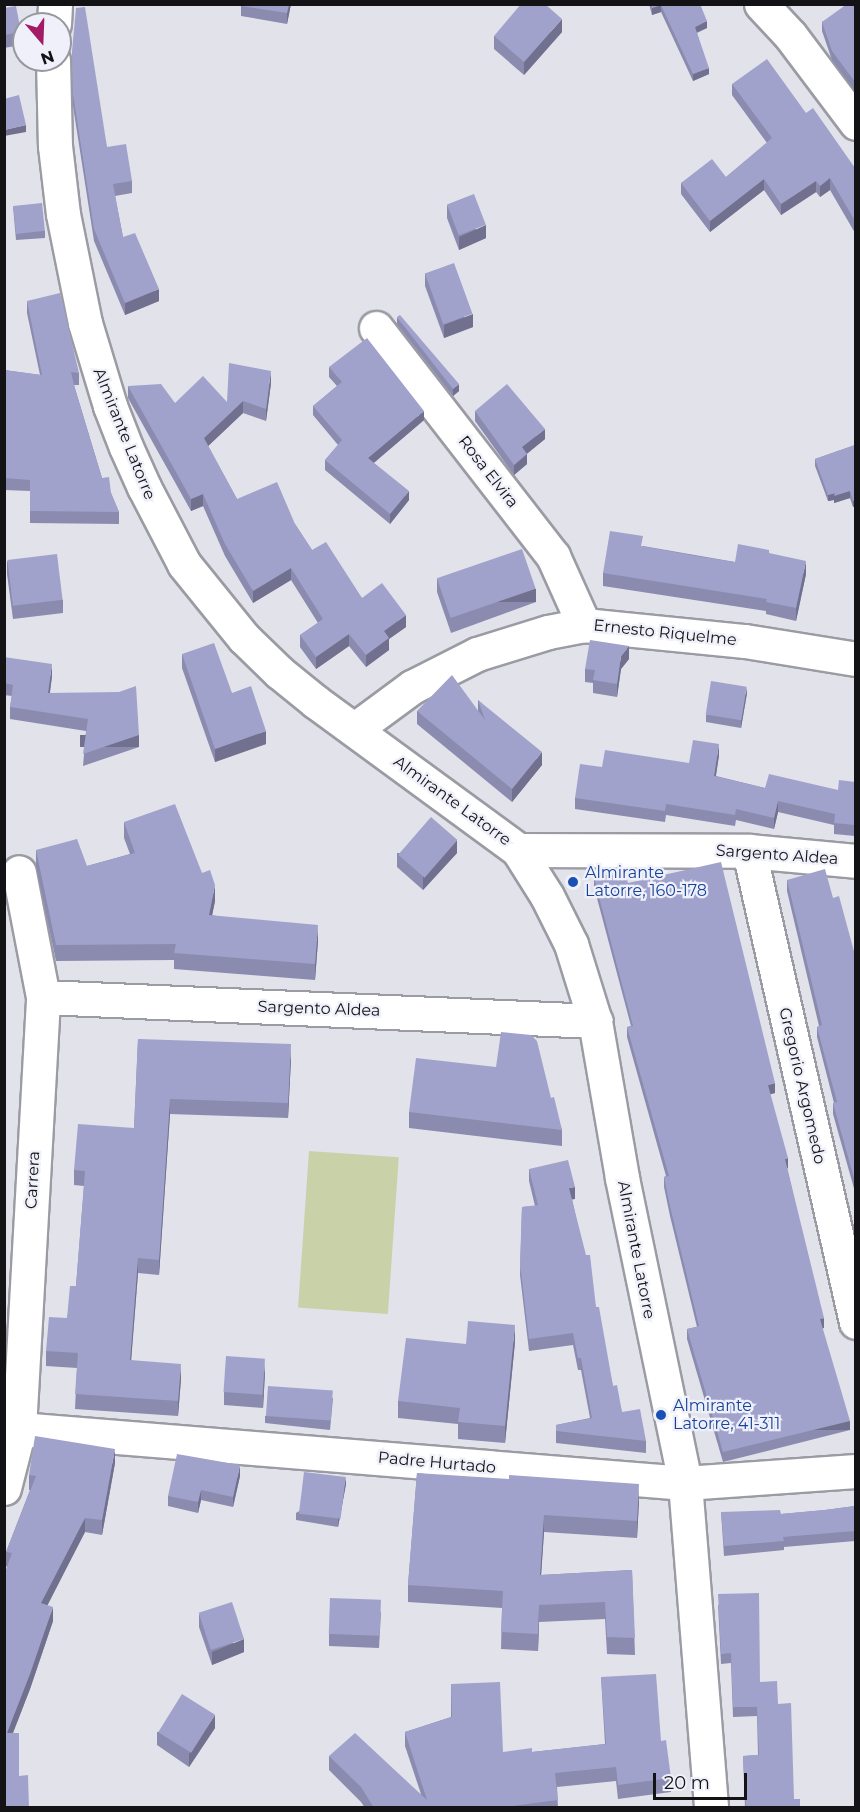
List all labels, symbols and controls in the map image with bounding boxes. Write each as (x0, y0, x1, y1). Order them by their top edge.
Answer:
north arrow (12, 12, 72, 72)
text: N (38, 47, 57, 69)
street label: Almirante Latorre (89, 365, 159, 503)
street label: Rosa Elvira (454, 432, 522, 512)
street label: Ernesto Riquelme (592, 616, 738, 650)
street label: Almirante Latorre (390, 752, 514, 850)
street label: Sargento Aldea (715, 841, 839, 869)
place label: Almirante Latorre, 160-178 (585, 863, 707, 901)
marker: Almirante Latorre, 160-178 (566, 875, 580, 889)
street label: Sargento Aldea (257, 997, 381, 1021)
street label: Gregorio Argomedo (775, 1006, 829, 1166)
street label: Carrera (22, 1151, 44, 1209)
street label: Almirante Latorre (613, 1179, 659, 1321)
place label: Almirante Latorre, 41-311 (673, 1396, 780, 1434)
marker: Almirante Latorre, 41-311 (654, 1408, 668, 1422)
street label: Padre Hurtado (377, 1448, 497, 1478)
scale bar (656, 1761, 750, 1799)
text: 20 m (664, 1772, 710, 1794)

